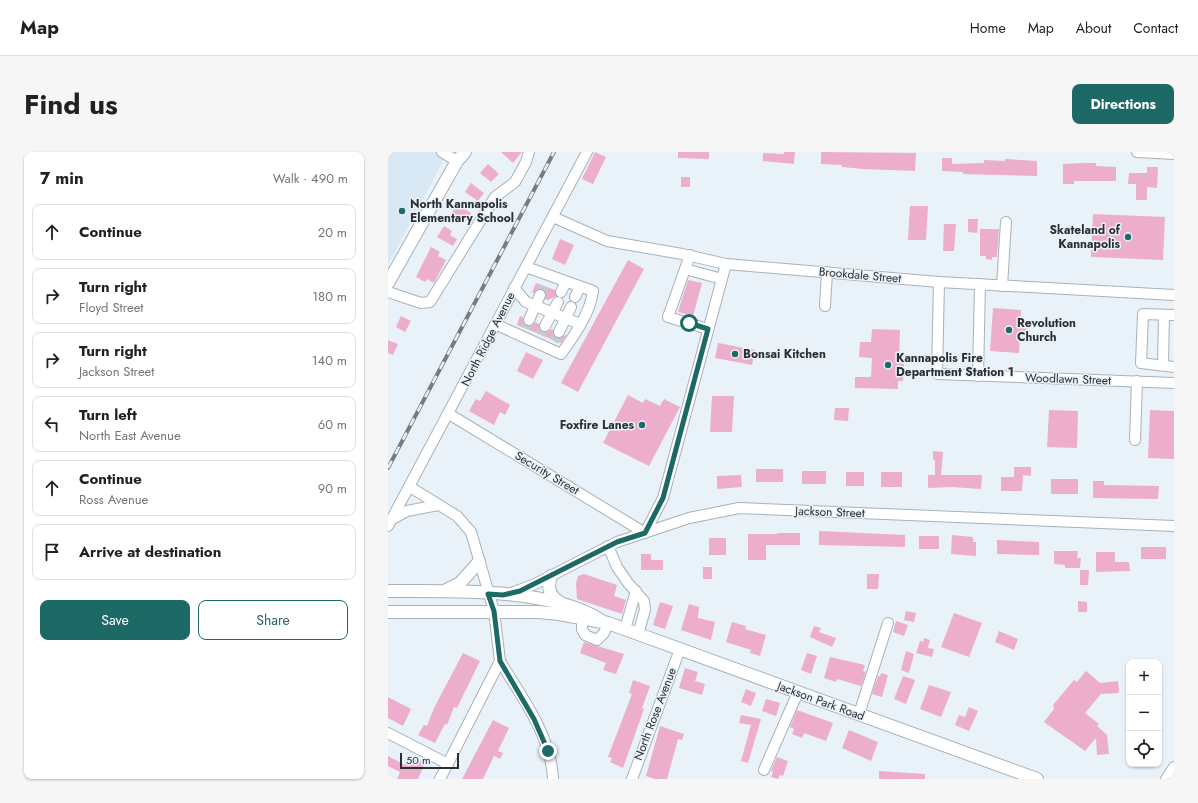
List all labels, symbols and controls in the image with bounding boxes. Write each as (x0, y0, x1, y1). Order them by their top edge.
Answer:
text: Map (20, 14, 59, 41)
text: Home (970, 18, 1006, 38)
text: Map (1028, 18, 1054, 38)
text: About (1076, 18, 1111, 38)
text: Contact (1133, 18, 1178, 38)
text: Find us (24, 84, 118, 125)
button: Directions (1072, 84, 1174, 124)
text: 7 min (40, 166, 84, 190)
text: Walk · 490 m (273, 169, 348, 188)
place label: North Kannapolis Elementary School (410, 195, 514, 227)
marker: North Kannapolis Elementary School (397, 206, 407, 216)
icon: ahead (41, 221, 63, 243)
text: Continue (79, 221, 142, 243)
place label: Skateland of Kannapolis (1050, 221, 1121, 253)
text: 20 m (318, 223, 347, 242)
marker: Skateland of Kannapolis (1123, 232, 1133, 242)
street label: Brookdale Street (818, 262, 902, 288)
text: Turn right (79, 276, 147, 298)
icon: right (41, 285, 63, 307)
text: 180 m (312, 287, 347, 306)
street label: North Ridge Avenue (457, 289, 519, 389)
text: Floyd Street (79, 298, 143, 317)
route start (680, 314, 698, 332)
place label: Revolution Church (1017, 314, 1076, 346)
marker: Revolution Church (1004, 325, 1014, 335)
text: Turn right (79, 340, 147, 362)
place label: Bonsai Kitchen (743, 345, 826, 363)
icon: right (41, 349, 63, 371)
marker: Bonsai Kitchen (730, 349, 740, 359)
place label: Kannapolis Fire Department Station 1 (896, 349, 1014, 381)
text: 140 m (312, 351, 347, 370)
marker: Kannapolis Fire Department Station 1 (883, 360, 893, 370)
text: Jackson Street (79, 362, 154, 381)
street label: Woodlawn Street (1025, 369, 1111, 389)
text: Turn left (79, 404, 137, 426)
icon: left (41, 413, 63, 435)
text: 60 m (318, 415, 347, 434)
place label: Foxfire Lanes (560, 416, 635, 434)
marker: Foxfire Lanes (637, 420, 647, 430)
text: North East Avenue (79, 426, 181, 445)
street label: Security Street (511, 447, 583, 499)
text: Continue (79, 468, 142, 490)
icon: ahead (41, 477, 63, 499)
text: 90 m (318, 479, 347, 498)
text: Ross Avenue (79, 490, 148, 509)
street label: Jackson Street (793, 502, 865, 522)
icon: arrive (41, 541, 63, 563)
text: Arrive at destination (79, 541, 221, 563)
button: Save (40, 600, 190, 640)
button: Share (198, 600, 348, 640)
map controls (1126, 659, 1162, 767)
button: + (1126, 659, 1162, 695)
street label: North Rose Avenue (629, 665, 681, 763)
street label: Jackson Park Road (773, 676, 867, 725)
button: − (1126, 695, 1162, 731)
button: locate (1126, 731, 1162, 767)
route end (539, 742, 557, 760)
scale bar (400, 751, 459, 770)
text: 50 m (406, 752, 431, 768)

